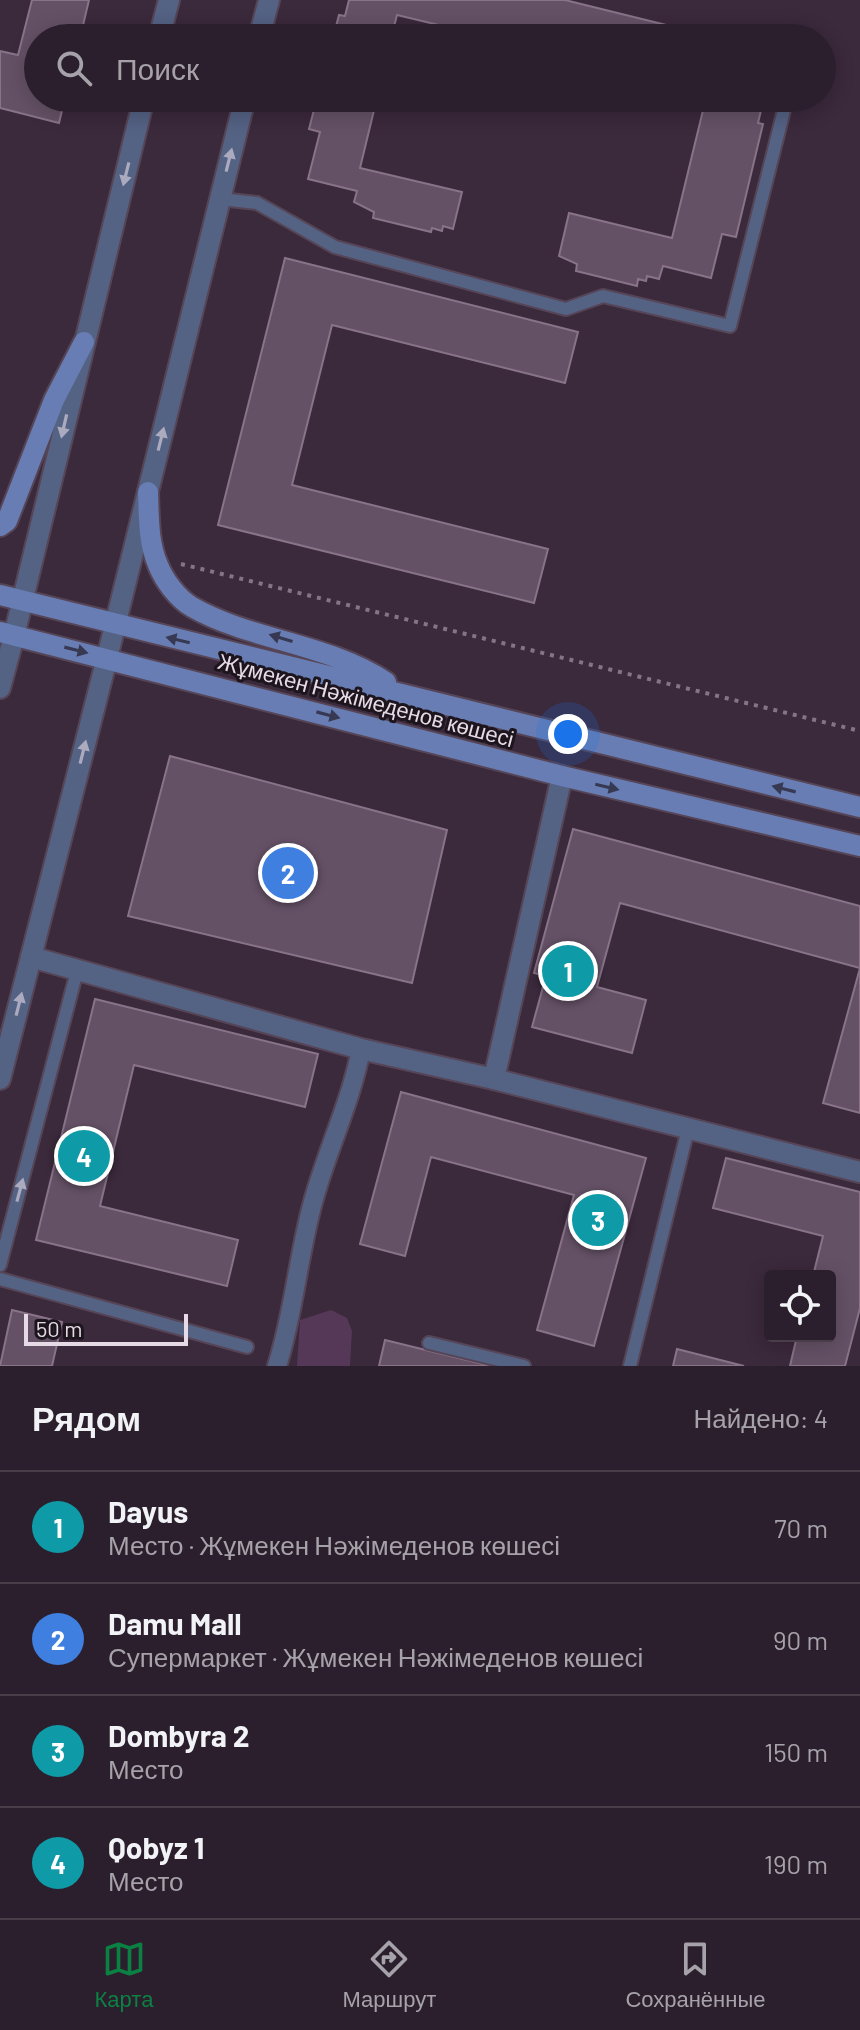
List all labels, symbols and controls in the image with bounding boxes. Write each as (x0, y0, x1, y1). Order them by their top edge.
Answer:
search box (24, 24, 836, 112)
icon: search (52, 46, 96, 90)
text: Поиск (116, 50, 199, 86)
one-way arrow (224, 147, 236, 172)
one-way arrow (119, 161, 131, 186)
one-way arrow (57, 414, 70, 439)
one-way arrow (155, 427, 167, 452)
one-way arrow (269, 631, 293, 644)
one-way arrow (166, 633, 191, 646)
one-way arrow (64, 644, 89, 657)
street label: Жұмекен Нәжімеденов көшесі (215, 647, 517, 752)
one-way arrow (316, 709, 340, 722)
your location (548, 714, 588, 754)
one-way arrow (78, 739, 90, 764)
one-way arrow (594, 781, 619, 793)
one-way arrow (772, 782, 797, 794)
pin: 2 (262, 843, 314, 903)
pin: 1 (542, 941, 594, 1001)
one-way arrow (14, 991, 26, 1016)
pin: 4 (58, 1126, 110, 1186)
one-way arrow (14, 1177, 26, 1202)
pin: 3 (572, 1190, 624, 1250)
map controls (764, 1270, 836, 1342)
button: locate (764, 1270, 836, 1342)
scale bar (24, 1310, 188, 1346)
text: 50 m (36, 1315, 82, 1341)
text: Рядом (32, 1397, 141, 1438)
text: Найдено: 4 (693, 1402, 828, 1433)
text: Dayus (108, 1493, 188, 1529)
text: 1 (53, 1512, 63, 1543)
text: 70 m (774, 1512, 828, 1543)
text: Место · Жұмекен Нәжімеденов көшесі (108, 1529, 560, 1560)
text: Damu Mall (108, 1605, 242, 1641)
text: 2 (51, 1624, 65, 1655)
text: 90 m (773, 1624, 828, 1655)
text: Супермаркет · Жұмекен Нәжімеденов көшесі (108, 1641, 643, 1672)
text: Dombyra 2 (108, 1717, 250, 1753)
text: 3 (51, 1736, 65, 1767)
text: 150 m (764, 1736, 828, 1767)
text: Место (108, 1753, 184, 1784)
text: Qobyz 1 (108, 1829, 204, 1865)
text: 4 (50, 1848, 66, 1879)
text: 190 m (764, 1848, 828, 1879)
text: Место (108, 1865, 184, 1896)
tab: Карта (95, 1937, 153, 2013)
tab: Маршрут (343, 1937, 436, 2013)
tab: Сохранённые (625, 1937, 765, 2013)

